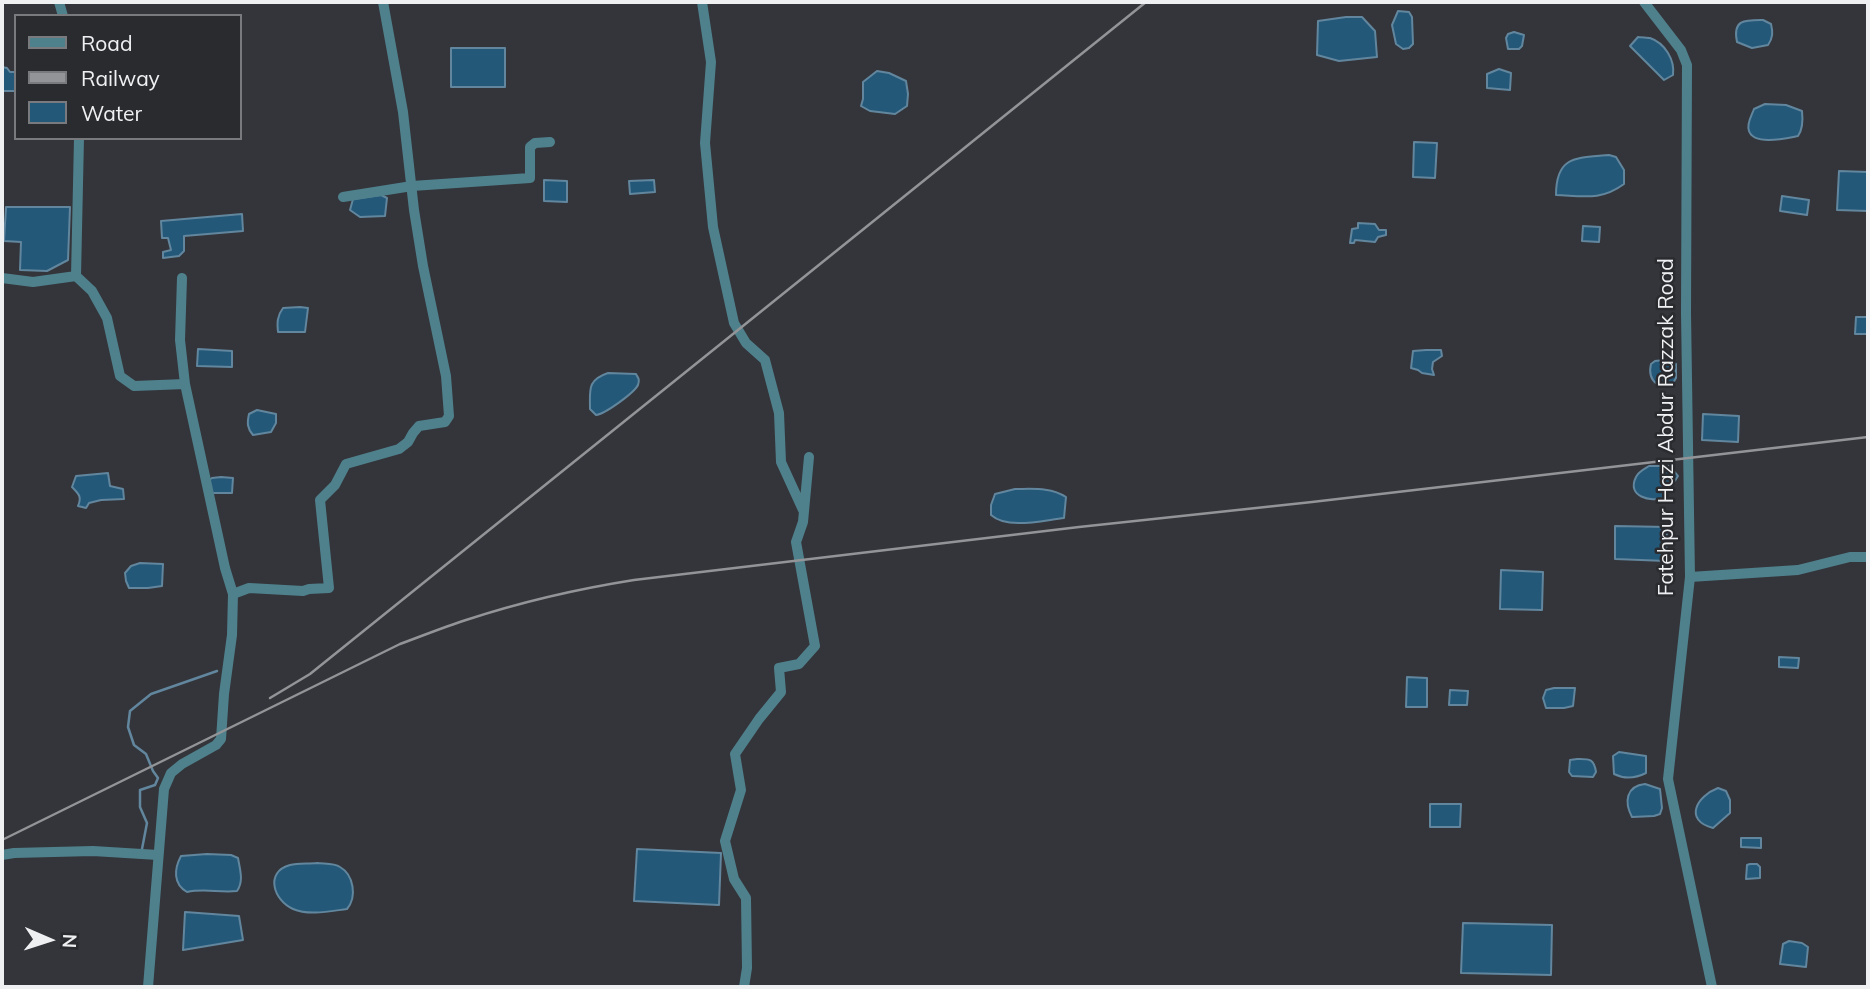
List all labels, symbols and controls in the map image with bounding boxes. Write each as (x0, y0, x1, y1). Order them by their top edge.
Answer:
legend (14, 14, 242, 140)
text: Road (81, 30, 132, 56)
text: Railway (81, 65, 160, 91)
text: Water (81, 100, 142, 126)
street label: Fatehpur Hazi Abdur Razzak Road (1654, 258, 1680, 596)
north arrow (14, 905, 84, 975)
text: N (58, 933, 82, 949)

